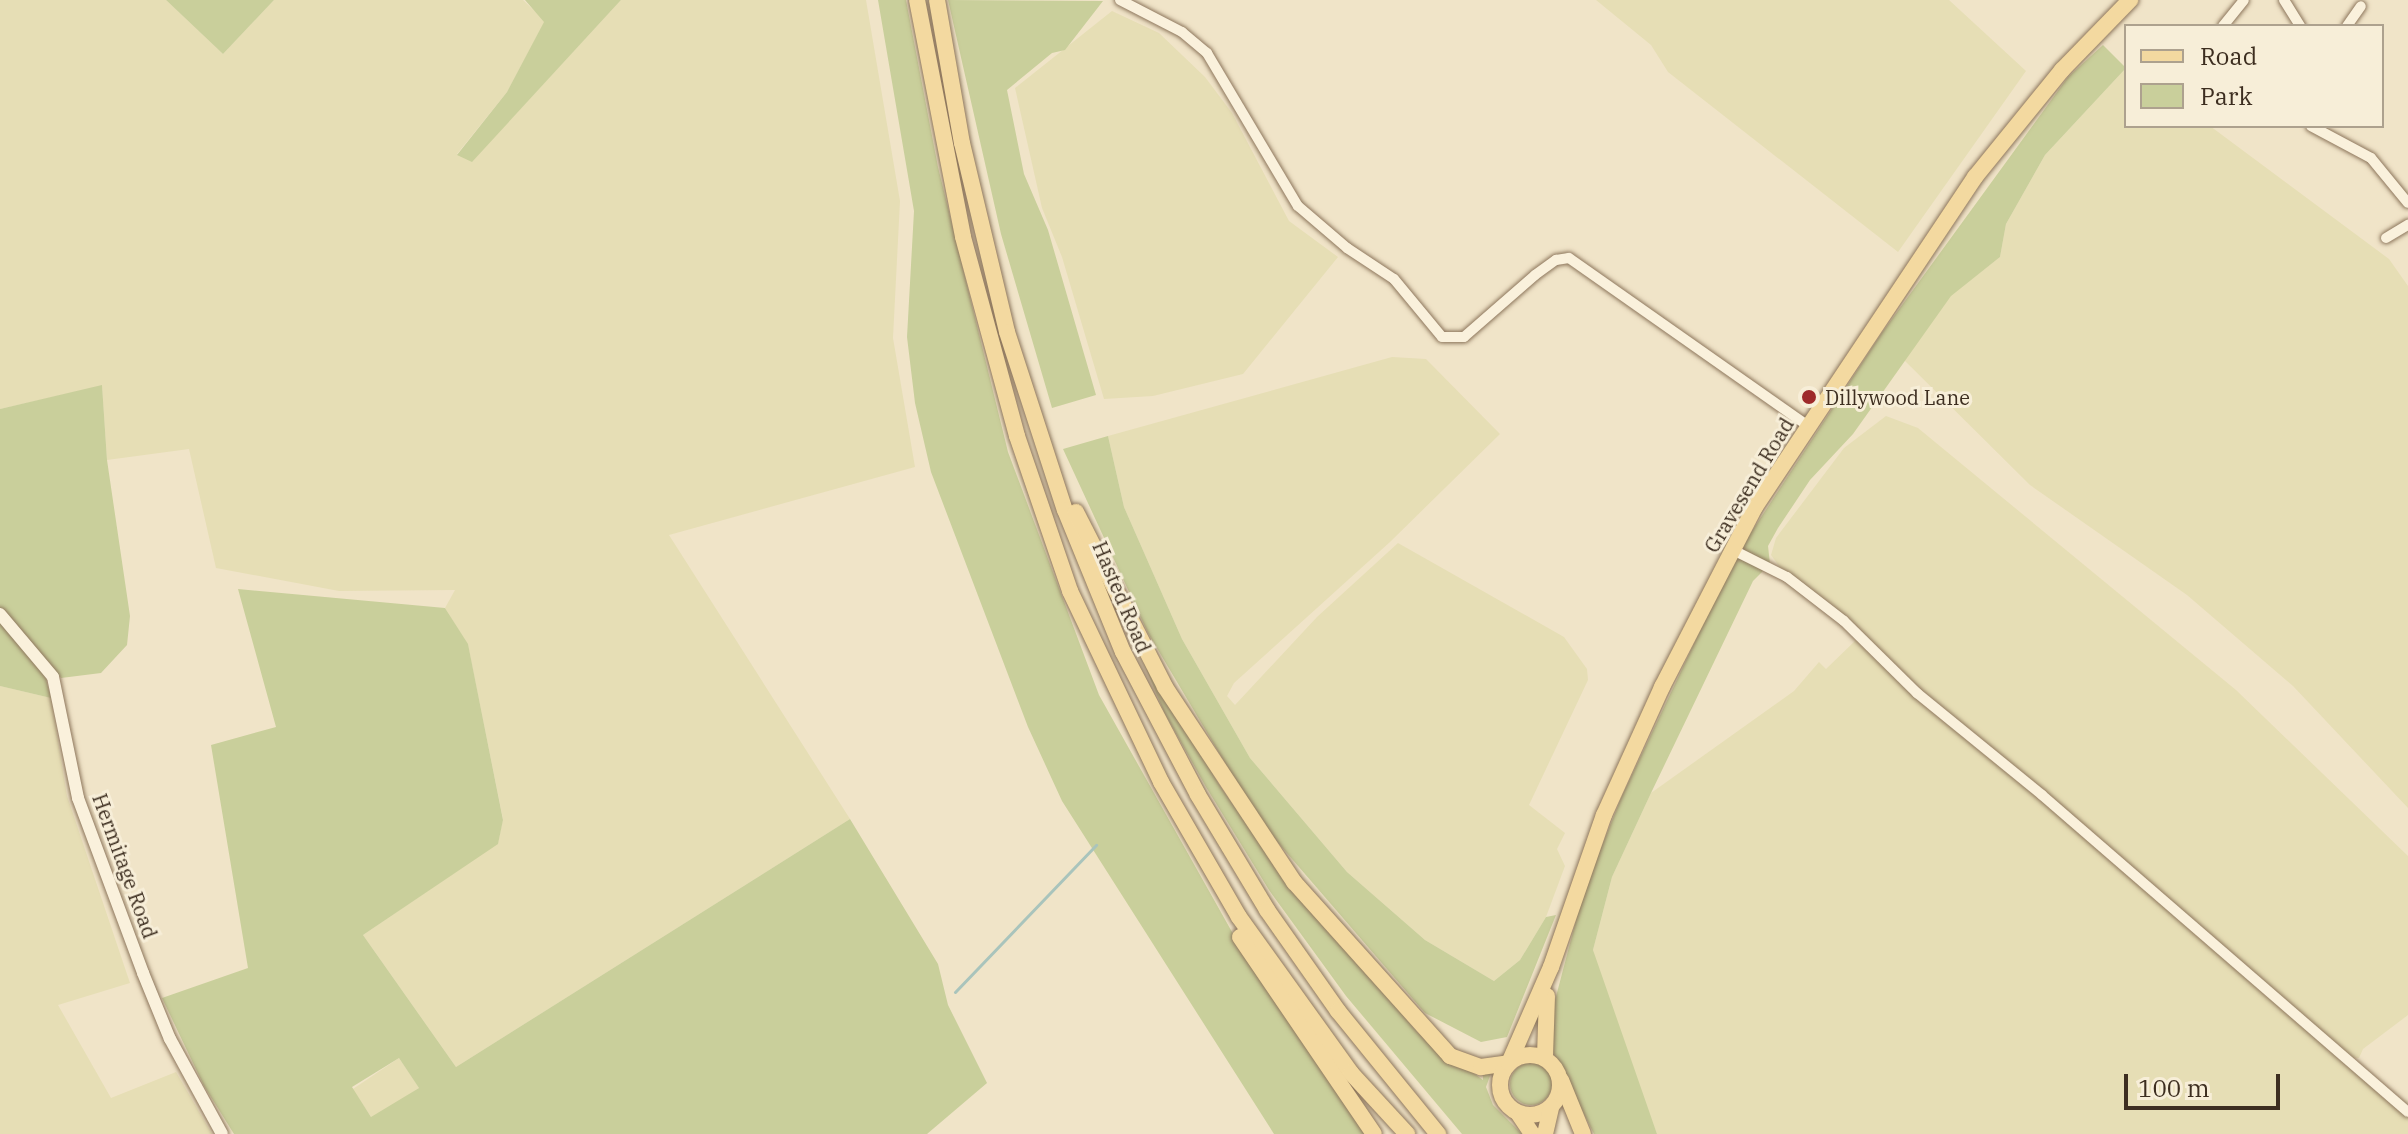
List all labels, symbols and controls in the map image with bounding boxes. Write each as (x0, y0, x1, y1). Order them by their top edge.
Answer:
legend (2124, 24, 2384, 128)
text: Road (2200, 40, 2257, 72)
text: Park (2200, 80, 2252, 112)
place label: Dillywood Lane (1825, 385, 1970, 409)
marker: Dillywood Lane (1800, 388, 1818, 406)
street label: Gravesend Road (1699, 413, 1799, 557)
street label: Hasted Road (1088, 538, 1156, 656)
street label: Hermitage Road (88, 790, 162, 942)
scale bar (2128, 1058, 2284, 1108)
text: 100 m (2138, 1072, 2210, 1104)

